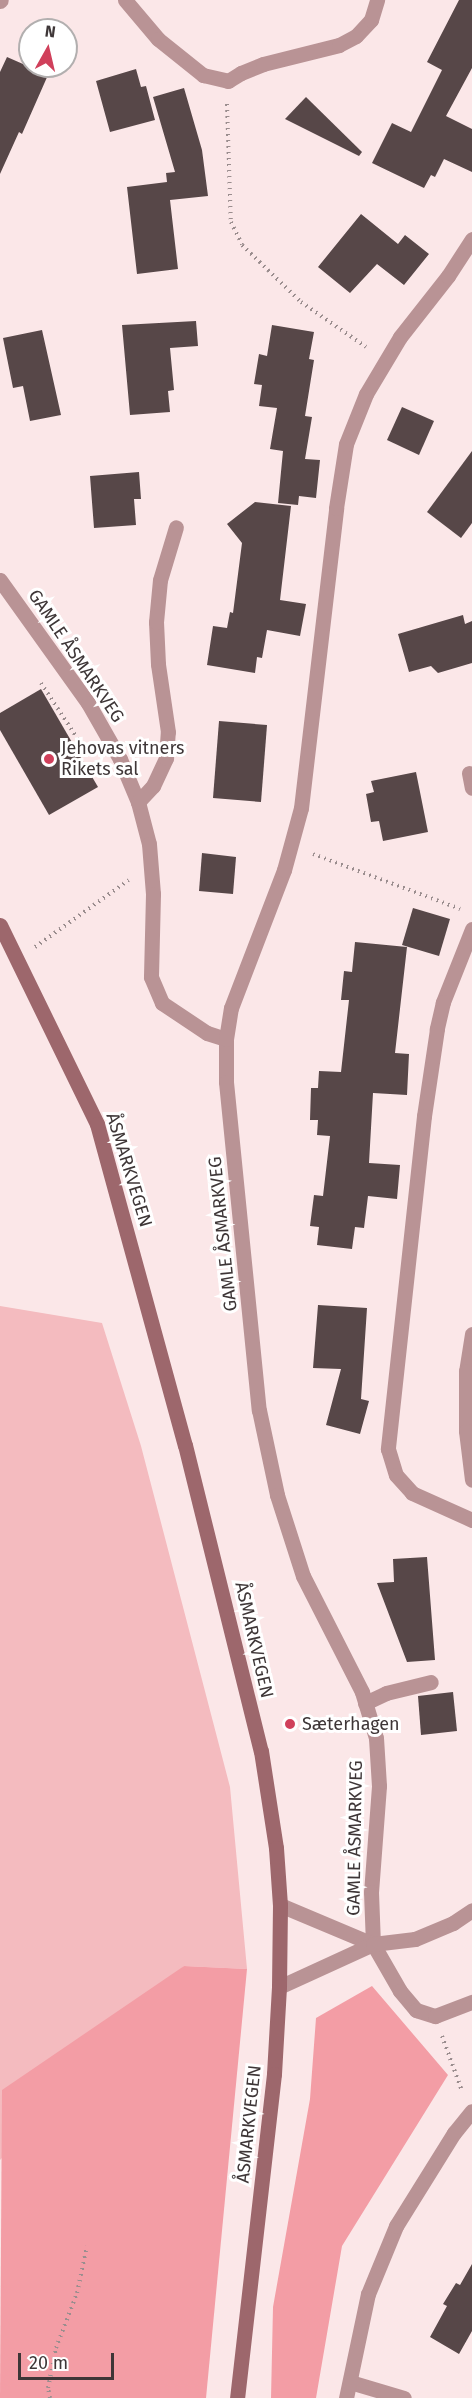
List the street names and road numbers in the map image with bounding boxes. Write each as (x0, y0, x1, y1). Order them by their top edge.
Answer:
street label: GAMLE ÅSMARKVEG (24, 585, 128, 727)
street label: ÅSMARKVEGEN (101, 1110, 157, 1230)
street label: GAMLE ÅSMARKVEG (204, 1156, 242, 1312)
street label: ÅSMARKVEGEN (230, 1580, 278, 1700)
street label: GAMLE ÅSMARKVEG (343, 1760, 367, 1916)
street label: ÅSMARKVEGEN (232, 2064, 266, 2184)

